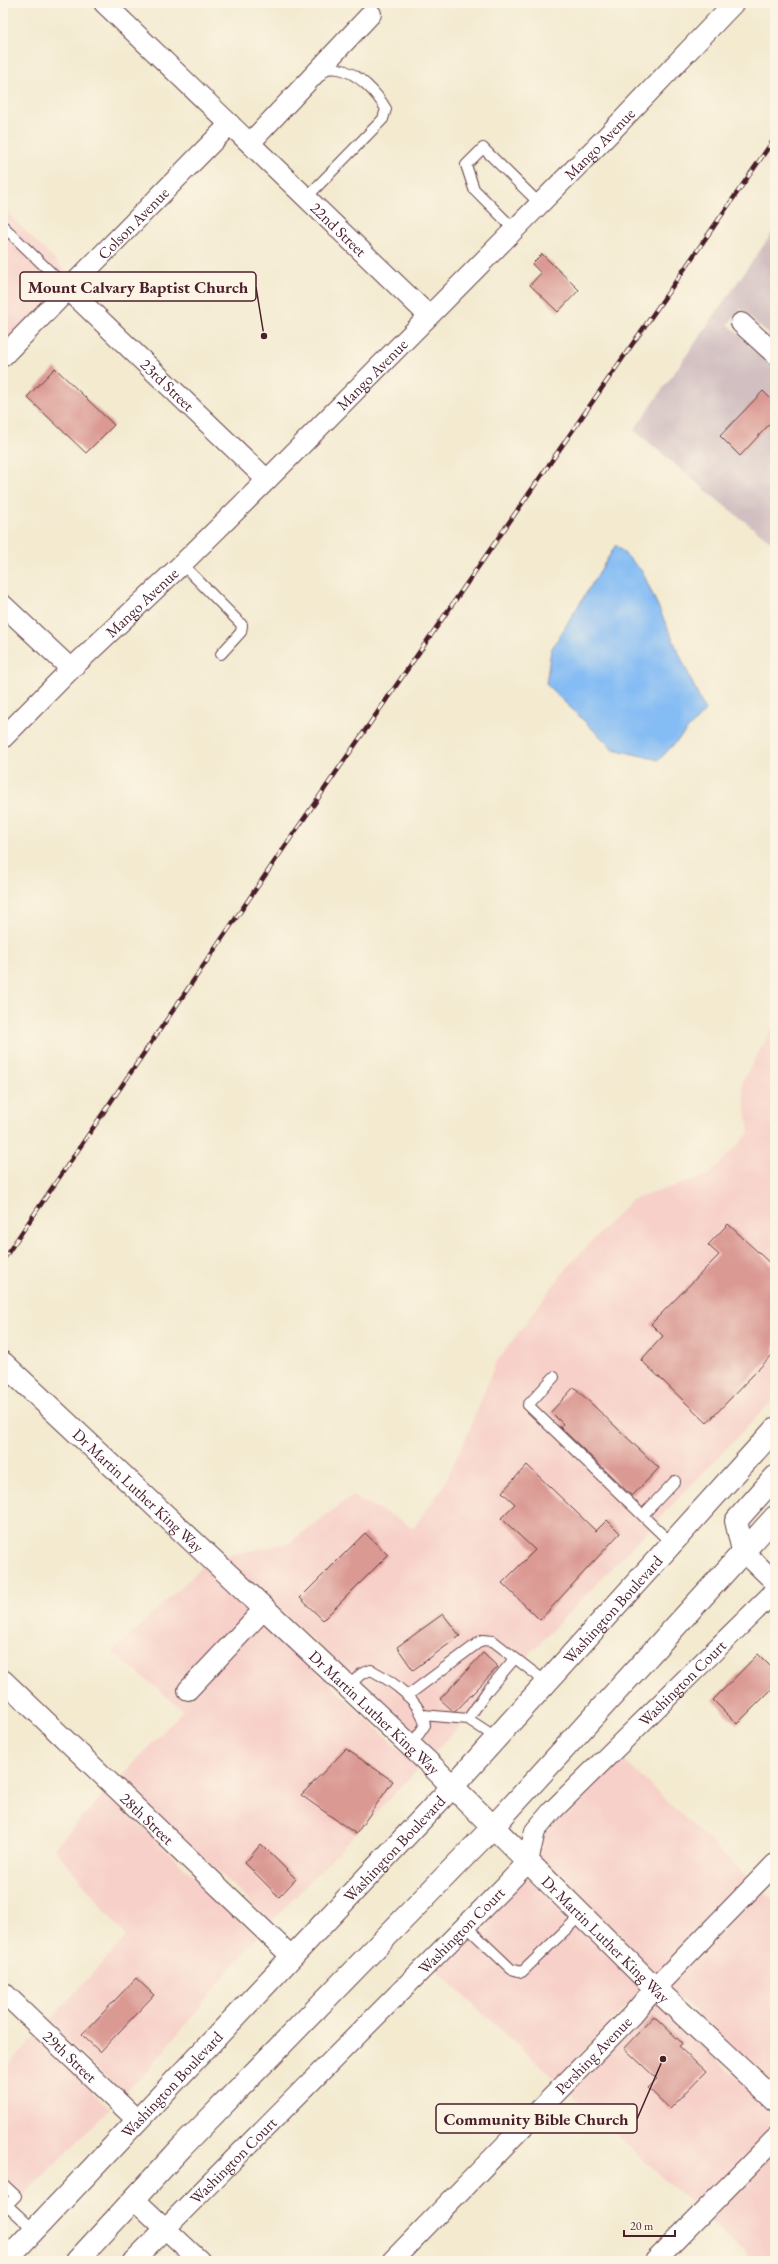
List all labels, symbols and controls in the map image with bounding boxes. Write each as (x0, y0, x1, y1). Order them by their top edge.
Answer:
street label: Mango Avenue (559, 103, 639, 184)
street label: Colson Avenue (93, 182, 173, 264)
street label: 22nd Street (306, 197, 371, 261)
callout: Mount Calvary Baptist Church (20, 272, 256, 301)
text: Mount Calvary Baptist Church (28, 276, 249, 298)
street label: Mango Avenue (331, 334, 412, 415)
street label: 23rd Street (136, 354, 199, 415)
street label: Mango Avenue (101, 563, 183, 642)
street label: Dr Martin Luther King Way (68, 1424, 209, 1558)
street label: Washington Boulevard (558, 1550, 667, 1668)
street label: Washington Court (634, 1635, 730, 1731)
street label: Dr Martin Luther King Way (305, 1645, 446, 1780)
street label: 28th Street (116, 1788, 179, 1849)
street label: Washington Boulevard (339, 1790, 450, 1906)
street label: Dr Martin Luther King Way (537, 1871, 675, 2008)
street label: Washington Court (413, 1882, 509, 1978)
street label: Pershing Avenue (550, 2011, 636, 2099)
street label: 29th Street (39, 2025, 102, 2087)
street label: Washington Boulevard (116, 2026, 228, 2142)
callout: Community Bible Church (436, 2104, 637, 2133)
text: Community Bible Church (443, 2108, 629, 2130)
street label: Washington Court (185, 2112, 281, 2208)
scale bar (624, 2212, 675, 2238)
text: 20 m (630, 2218, 654, 2234)

